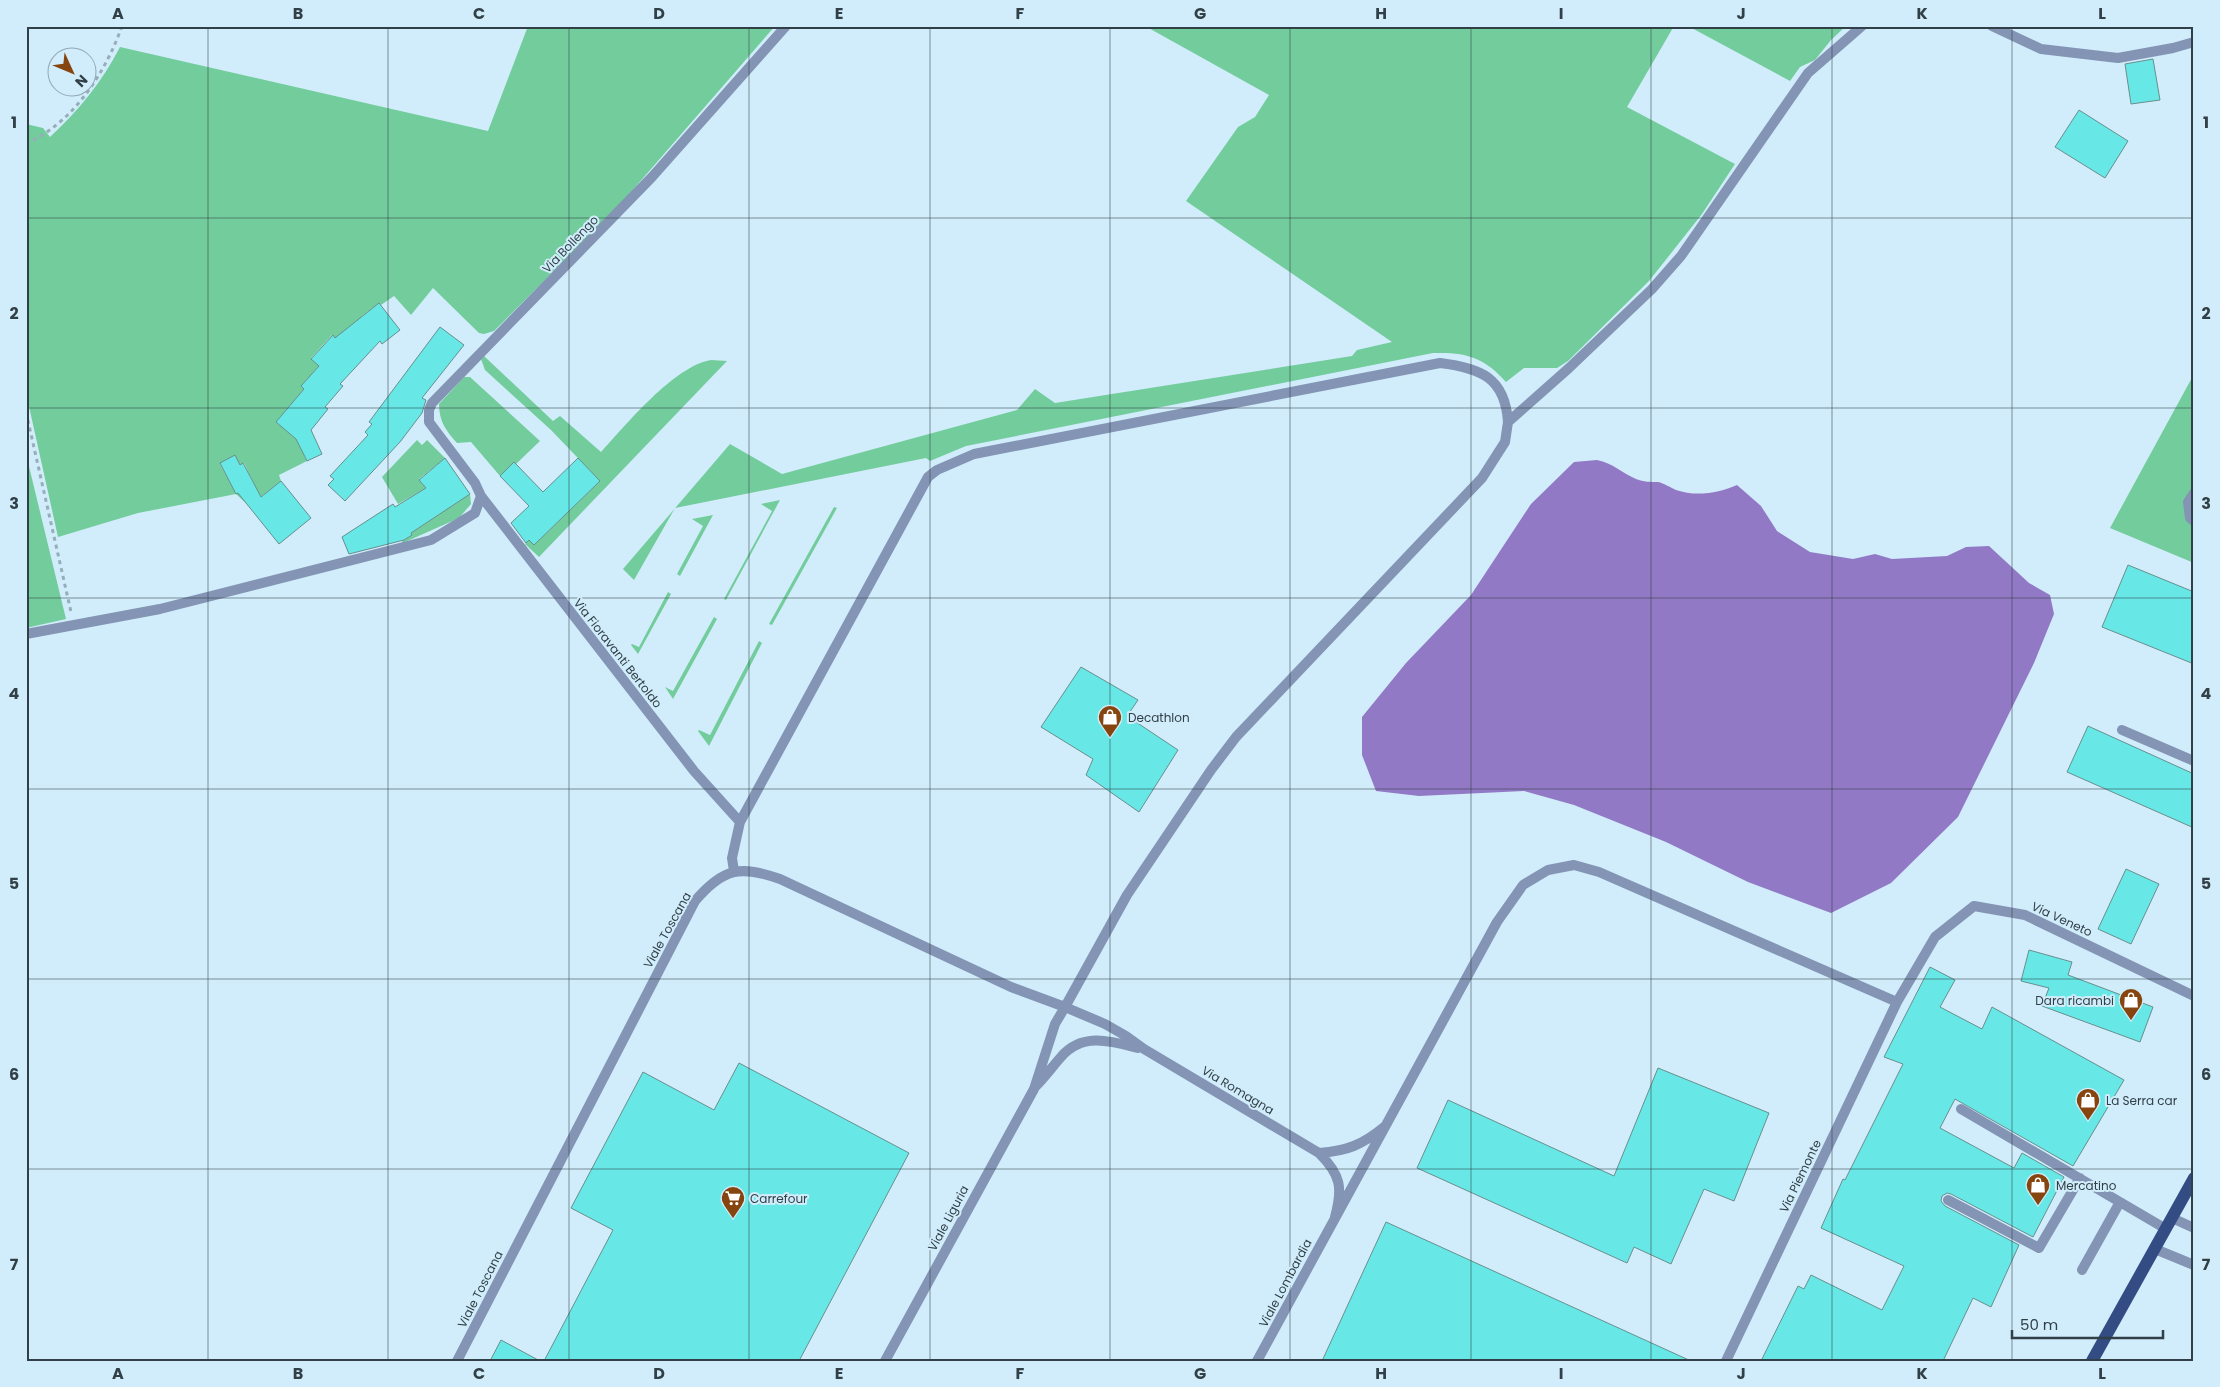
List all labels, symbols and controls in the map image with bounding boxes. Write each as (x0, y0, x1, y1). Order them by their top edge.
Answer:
text: A (112, 2, 124, 25)
text: B (293, 2, 303, 25)
text: C (473, 2, 485, 25)
text: D (653, 2, 665, 25)
text: E (835, 2, 843, 25)
text: F (1016, 2, 1025, 25)
text: G (1194, 2, 1206, 25)
text: H (1375, 2, 1387, 25)
text: I (1559, 2, 1563, 25)
text: J (1736, 2, 1746, 25)
text: K (1916, 2, 1928, 25)
text: L (2098, 2, 2106, 25)
north arrow (48, 48, 98, 98)
text: N (71, 70, 92, 92)
text: 1 (11, 111, 17, 134)
text: 1 (2203, 111, 2209, 134)
street label: Via Bollengo (538, 211, 602, 277)
text: 2 (9, 302, 19, 325)
text: 2 (2201, 302, 2211, 325)
text: 3 (9, 492, 19, 515)
text: 3 (2201, 492, 2211, 515)
street label: Via Fioravanti Bertoldo (570, 595, 666, 712)
text: 4 (9, 682, 20, 705)
text: 4 (2201, 682, 2212, 705)
shop icon: Decathlon (1097, 704, 1123, 738)
place label: Decathlon (1128, 709, 1190, 726)
text: 5 (9, 872, 19, 895)
text: 5 (2201, 872, 2211, 895)
street label: Viale Toscana (639, 889, 695, 971)
street label: Via Veneto (2029, 898, 2095, 941)
shop icon: Dara ricambi (2118, 987, 2144, 1021)
place label: Dara ricambi (2035, 992, 2114, 1009)
street label: Via Romagna (1199, 1062, 1277, 1118)
text: 6 (9, 1063, 19, 1086)
text: 6 (2201, 1063, 2211, 1086)
shop icon: La Serra car (2075, 1087, 2101, 1121)
place label: La Serra car (2106, 1092, 2178, 1109)
street label: Via Piemonte (1775, 1137, 1825, 1215)
shop icon: Mercatino (2025, 1172, 2051, 1206)
place label: Mercatino (2056, 1177, 2117, 1194)
street label: Viale Liguria (924, 1182, 972, 1254)
supermarket icon: Carrefour (720, 1185, 746, 1219)
place label: Carrefour (750, 1190, 808, 1207)
street label: Viale Lombardia (1255, 1236, 1315, 1330)
street label: Viale Toscana (453, 1248, 507, 1330)
text: 7 (10, 1253, 19, 1276)
text: 7 (2202, 1253, 2211, 1276)
scale bar (2012, 1307, 2164, 1339)
text: 50 m (2020, 1314, 2058, 1335)
text: A (112, 1362, 124, 1385)
text: B (293, 1362, 303, 1385)
text: C (473, 1362, 485, 1385)
text: D (653, 1362, 665, 1385)
text: E (835, 1362, 843, 1385)
text: F (1016, 1362, 1025, 1385)
text: G (1194, 1362, 1206, 1385)
text: H (1375, 1362, 1387, 1385)
text: I (1559, 1362, 1563, 1385)
text: J (1736, 1362, 1746, 1385)
text: K (1916, 1362, 1928, 1385)
text: L (2098, 1362, 2106, 1385)

